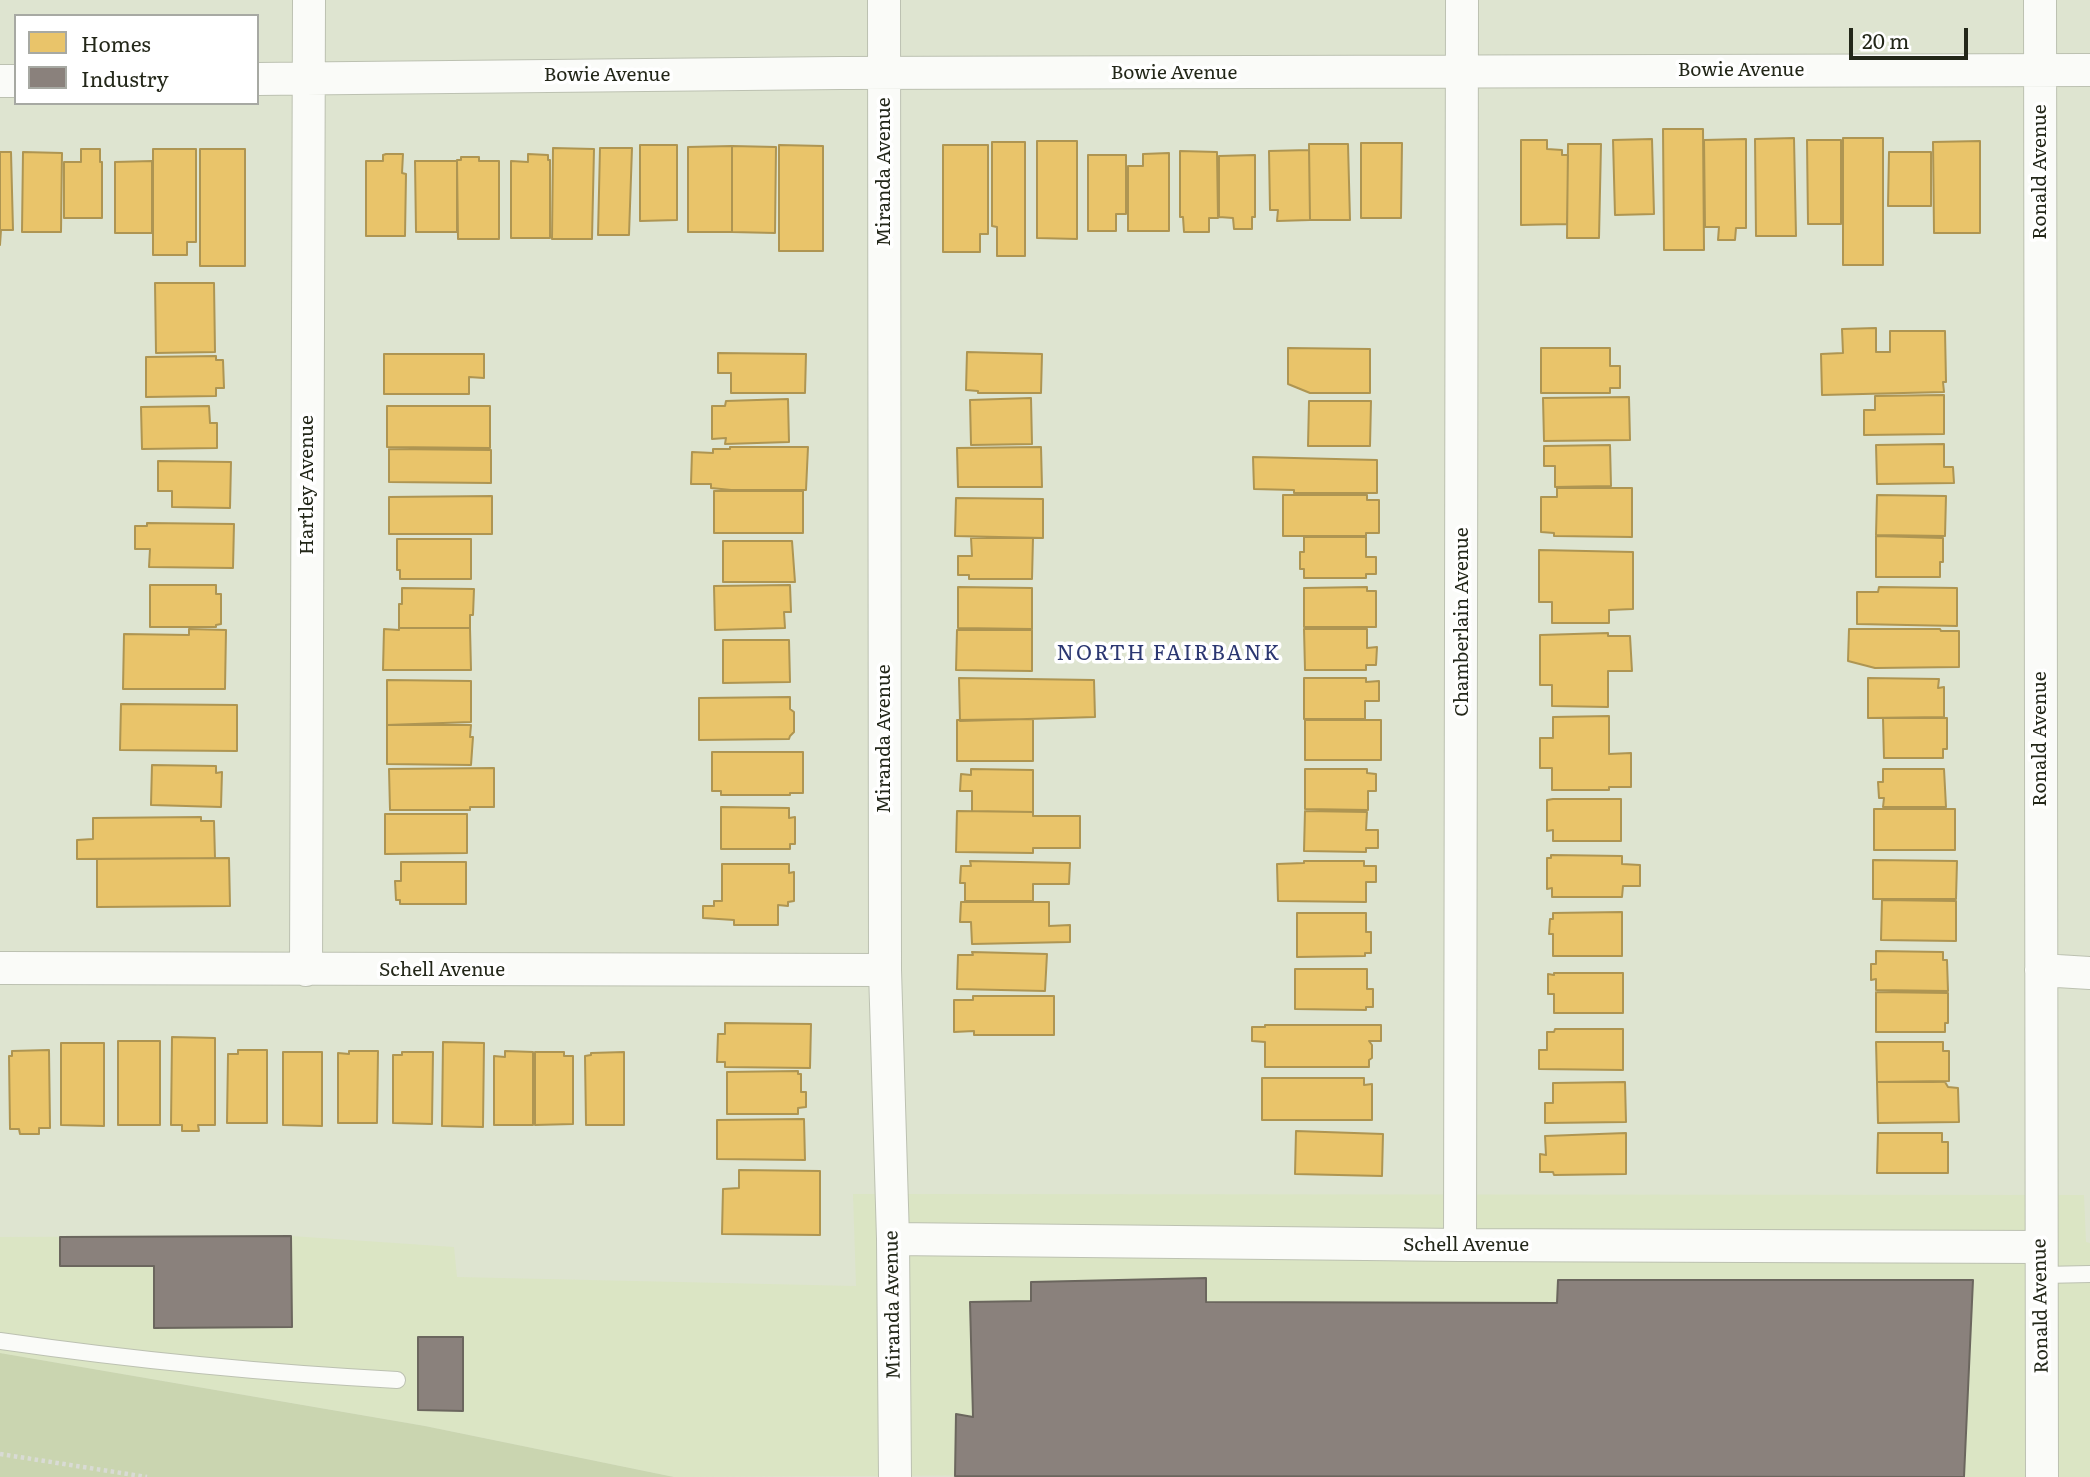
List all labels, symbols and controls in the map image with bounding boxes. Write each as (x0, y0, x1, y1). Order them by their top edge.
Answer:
legend (14, 14, 259, 105)
scale bar (1852, 14, 1971, 58)
text: 20 m (1862, 24, 1909, 55)
text: Homes (81, 27, 151, 58)
street label: Bowie Avenue (1678, 59, 1804, 81)
text: Industry (81, 62, 169, 93)
street label: Bowie Avenue (1111, 62, 1237, 84)
street label: Bowie Avenue (544, 64, 670, 86)
street label: Miranda Avenue (873, 97, 895, 247)
street label: Ronald Avenue (2029, 104, 2051, 240)
street label: Hartley Avenue (296, 415, 318, 555)
street label: Chamberlain Avenue (1451, 527, 1473, 717)
district label: NORTH FAIRBANK (1058, 641, 1280, 667)
street label: Miranda Avenue (873, 664, 895, 814)
street label: Ronald Avenue (2029, 671, 2051, 807)
street label: Schell Avenue (379, 959, 505, 981)
street label: Miranda Avenue (880, 1230, 906, 1380)
street label: Schell Avenue (1403, 1234, 1529, 1256)
street label: Ronald Avenue (2028, 1238, 2054, 1374)

